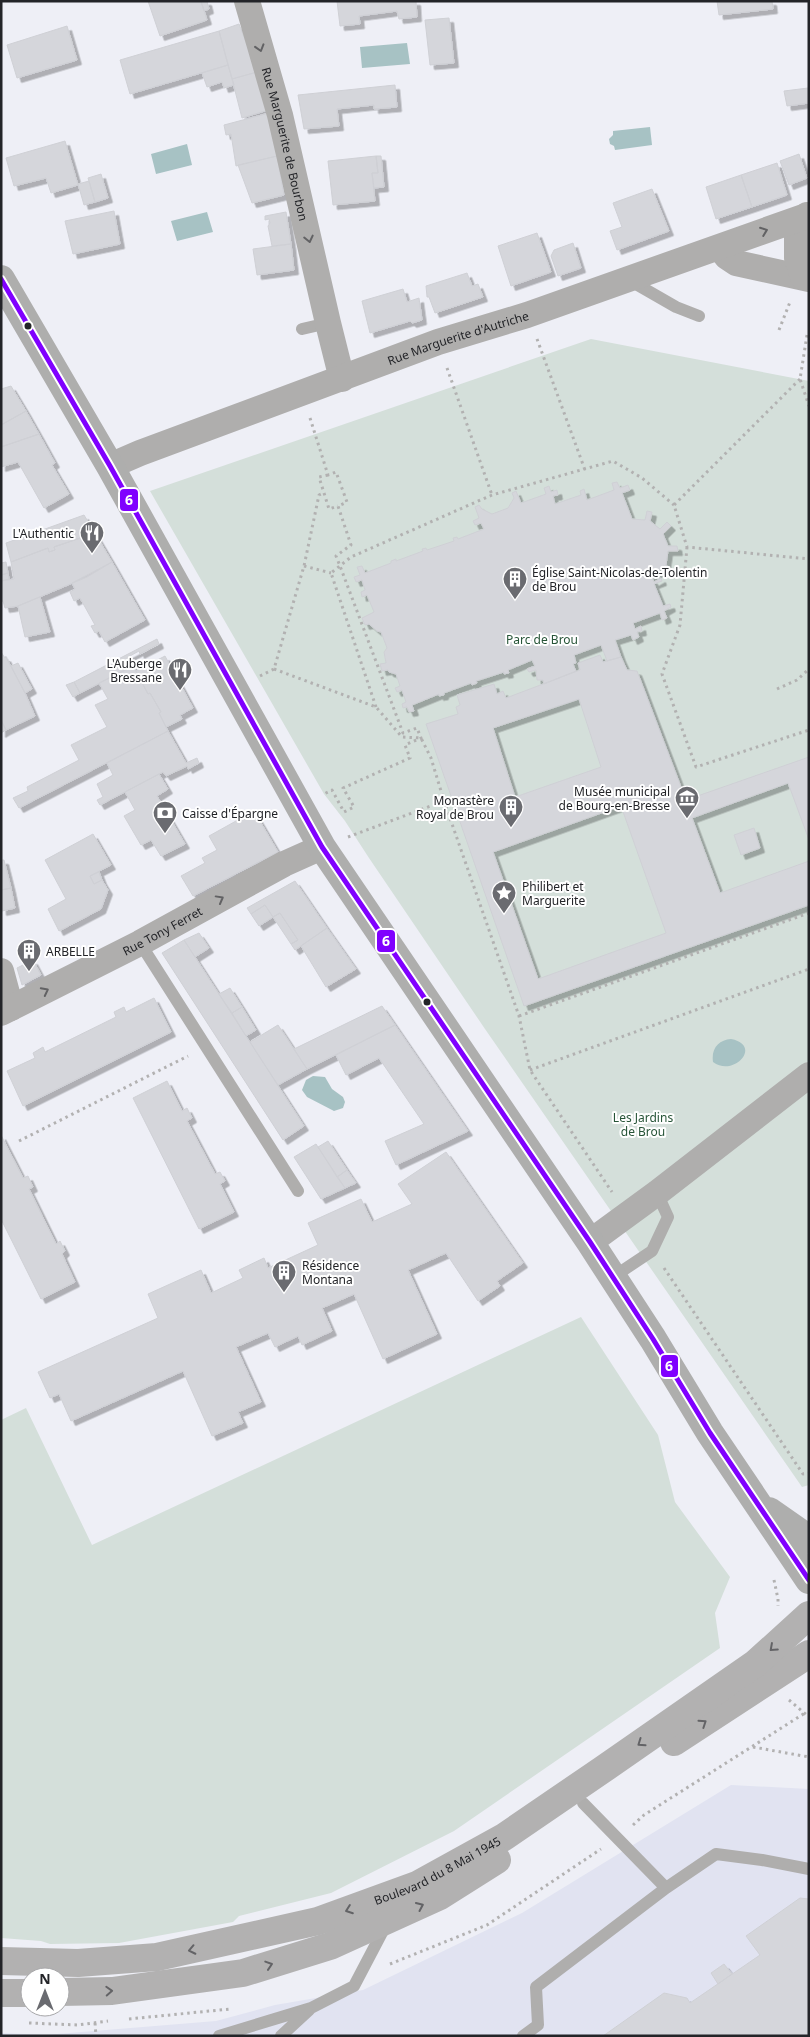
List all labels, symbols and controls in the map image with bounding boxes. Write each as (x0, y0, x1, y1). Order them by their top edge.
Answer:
one-way arrow (255, 43, 265, 52)
street label: Rue Marguerite de Bourbon (258, 65, 313, 222)
one-way arrow (759, 227, 768, 237)
one-way arrow (303, 235, 314, 244)
street label: Rue Marguerite d'Autriche (385, 306, 531, 369)
unlabelled marker (23, 321, 33, 331)
line badge: 6 (119, 488, 139, 512)
text: 6 (125, 490, 133, 509)
restaurant icon: L'Authentic (79, 520, 105, 554)
place label: L'Authentic (13, 525, 74, 542)
place label: Église Saint-Nicolas-de-Tolentin de Brou (532, 564, 707, 595)
building icon: Église Saint-Nicolas-de-Tolentin de Brou (502, 566, 528, 600)
park label: Parc de Brou (506, 631, 578, 648)
place label: L'Auberge Bressane (107, 655, 162, 686)
restaurant icon: L'Auberge Bressane (167, 657, 193, 691)
place label: Musée municipal de Bourg-en-Bresse (559, 783, 670, 814)
museum icon: Musée municipal de Bourg-en-Bresse (674, 785, 700, 819)
place label: Monastère Royal de Brou (416, 792, 494, 823)
building icon: Monastère Royal de Brou (498, 794, 524, 828)
bank icon: Caisse d'Épargne (152, 800, 178, 834)
place label: Caisse d'Épargne (182, 805, 278, 822)
place label: Philibert et Marguerite (522, 878, 585, 909)
place icon: Philibert et Marguerite (491, 880, 517, 914)
one-way arrow (215, 896, 224, 906)
street label: Rue Tony Ferret (119, 902, 206, 959)
line badge: 6 (376, 929, 396, 953)
text: 6 (382, 931, 390, 950)
building icon: ARBELLE (16, 938, 42, 972)
place label: ARBELLE (46, 943, 95, 960)
one-way arrow (40, 987, 49, 997)
unlabelled marker (422, 997, 432, 1007)
park label: Les Jardins de Brou (613, 1109, 673, 1140)
place label: Résidence Montana (302, 1257, 359, 1288)
building icon: Résidence Montana (271, 1259, 297, 1293)
line badge: 6 (660, 1354, 679, 1378)
text: 6 (665, 1356, 673, 1375)
one-way arrow (769, 1642, 778, 1651)
one-way arrow (698, 1720, 707, 1729)
one-way arrow (637, 1737, 647, 1746)
street label: Boulevard du 8 Mai 1945 (371, 1832, 504, 1908)
one-way arrow (415, 1901, 424, 1912)
one-way arrow (346, 1904, 354, 1914)
one-way arrow (188, 1944, 197, 1955)
one-way arrow (264, 1961, 272, 1971)
north arrow (20, 1967, 70, 2017)
text: N (39, 1969, 51, 1988)
one-way arrow (105, 1985, 113, 1996)

